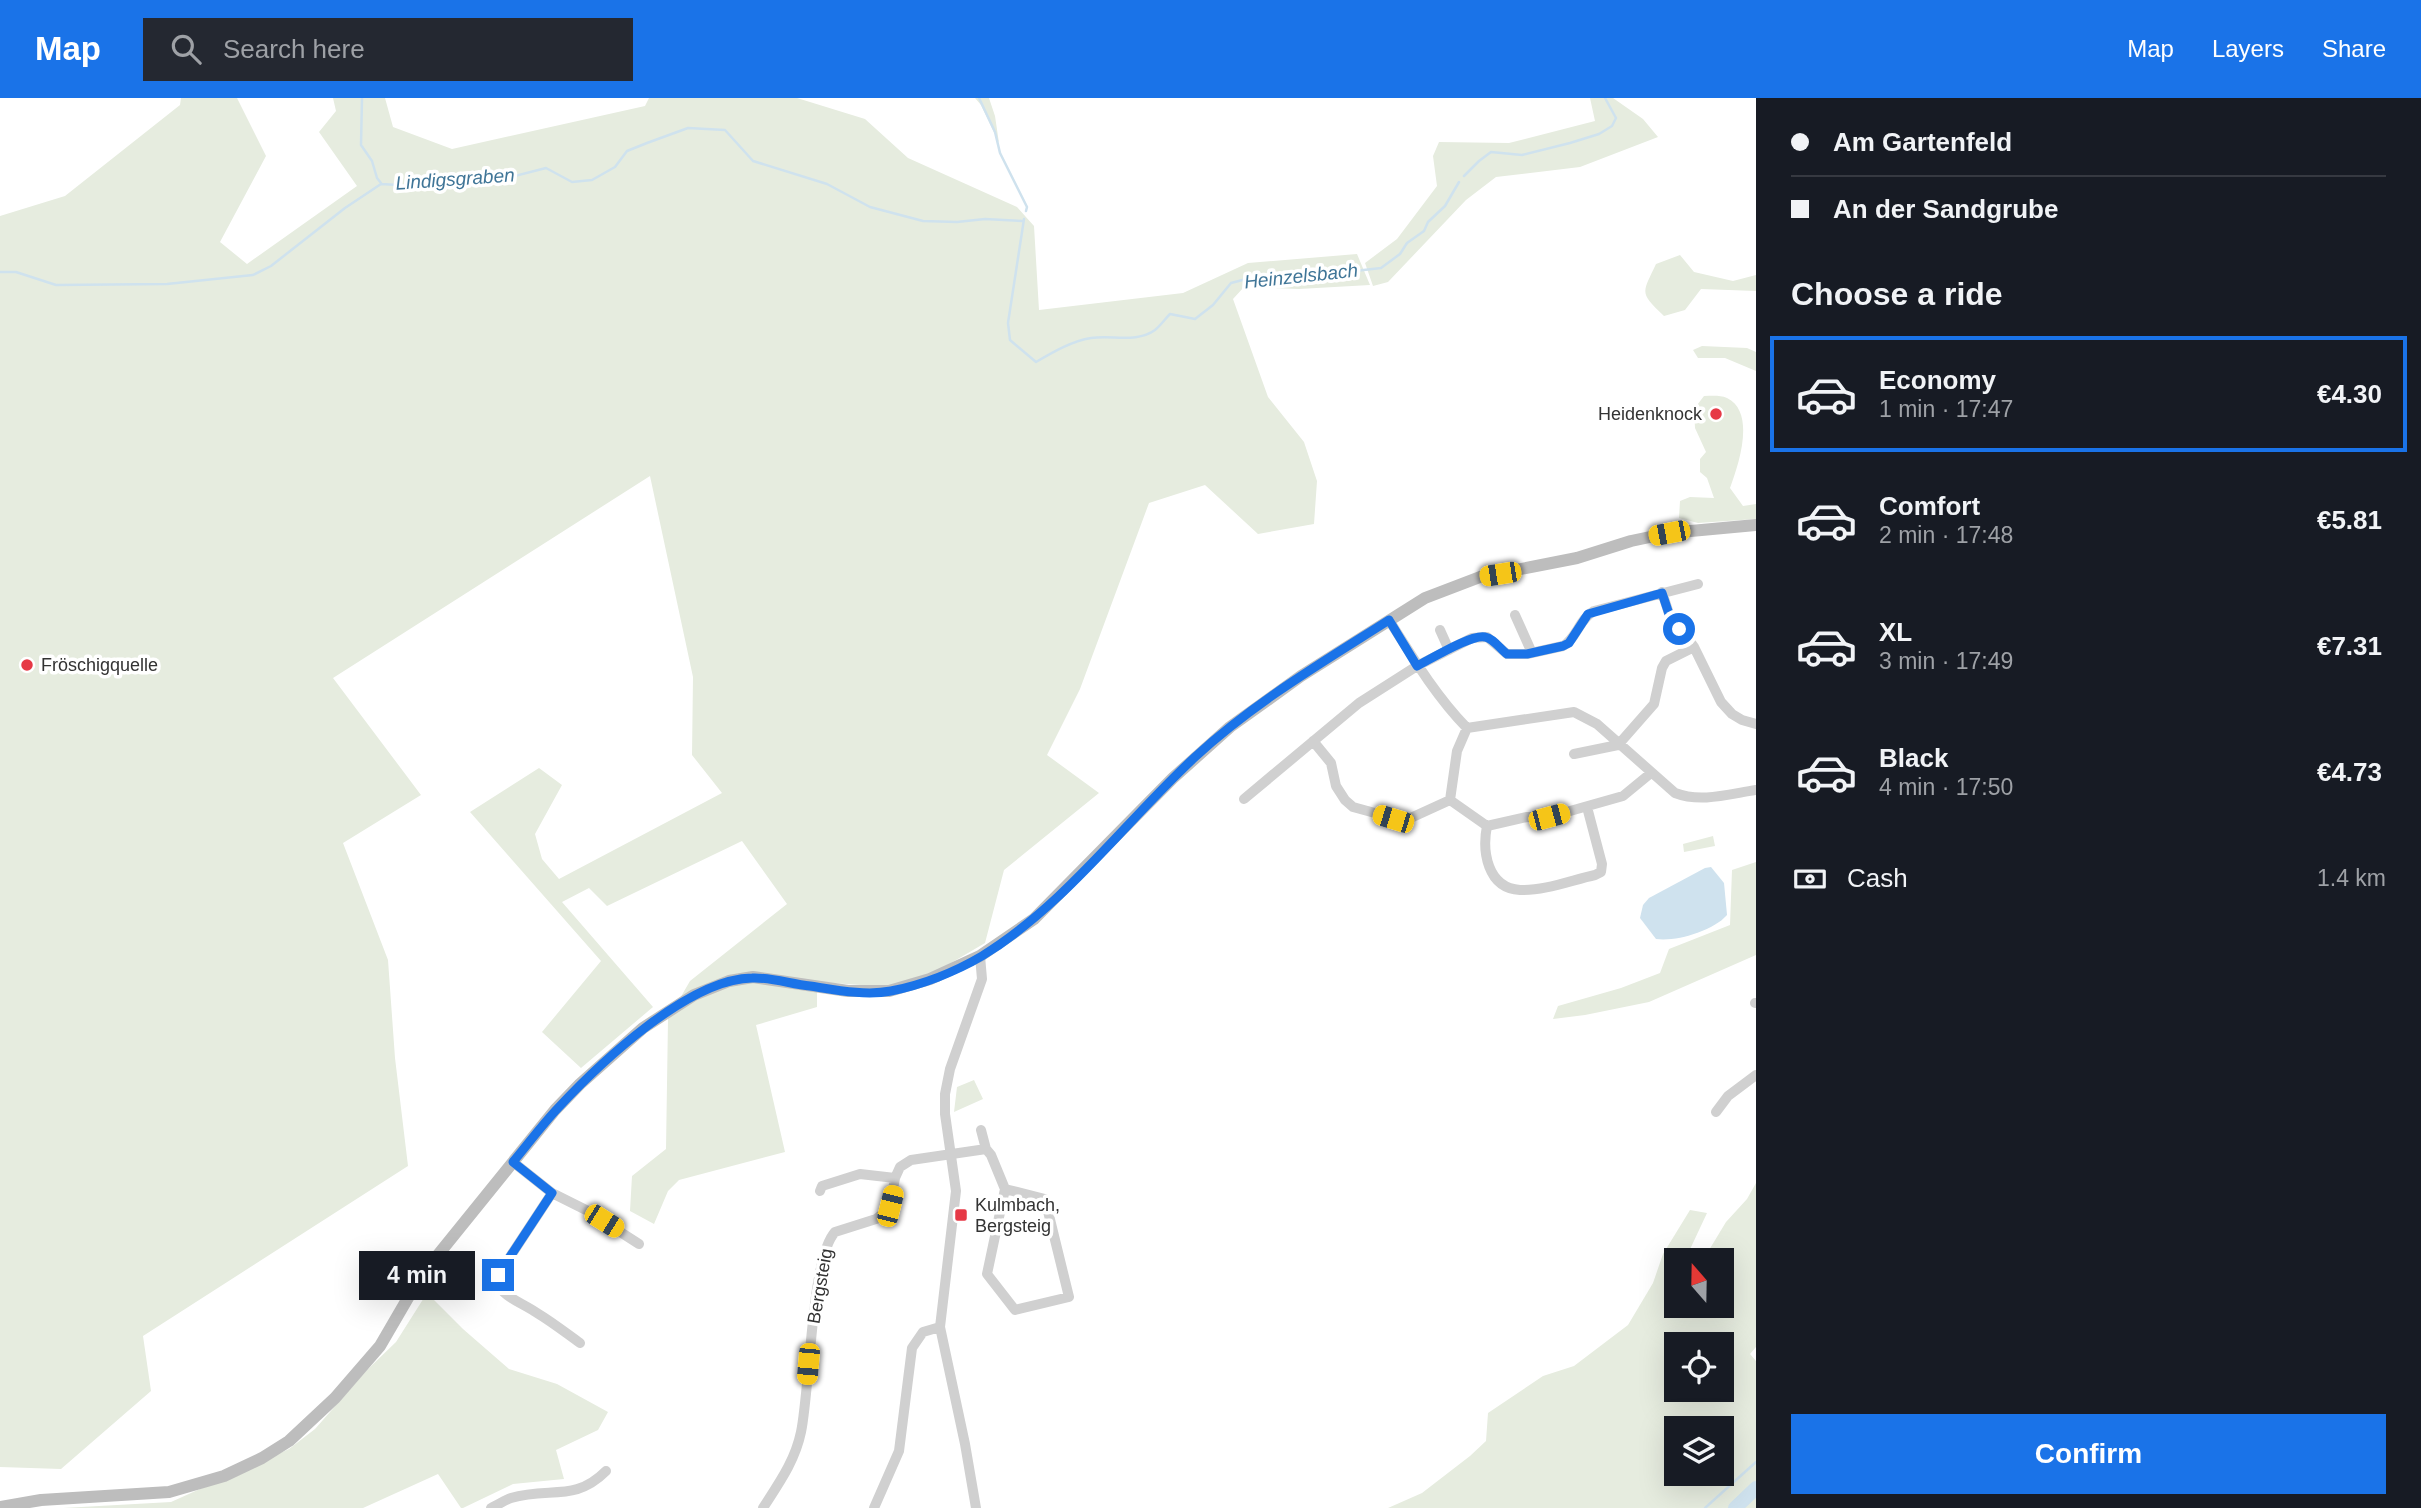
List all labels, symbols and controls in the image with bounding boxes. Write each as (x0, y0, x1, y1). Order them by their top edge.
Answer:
search box (143, 18, 633, 81)
text: Map (35, 30, 101, 67)
icon: search (167, 30, 205, 68)
text: Search here (223, 34, 365, 64)
text: Map (2127, 35, 2174, 62)
text: Layers (2212, 35, 2284, 62)
text: Share (2322, 35, 2386, 62)
text: Am Gartenfeld (1833, 127, 2012, 157)
water label: Lindigsgraben (395, 164, 515, 194)
text: An der Sandgrube (1833, 194, 2058, 224)
water label: Heinzelsbach (1243, 260, 1359, 292)
text: Choose a ride (1791, 276, 2003, 312)
icon: car (1795, 363, 1858, 426)
text: Economy (1879, 365, 1996, 395)
text: €4.30 (2317, 379, 2382, 409)
text: 1 min · 17:47 (1879, 396, 2013, 422)
place label: Heidenknock (1598, 404, 1703, 424)
marker: Heidenknock (1708, 406, 1724, 422)
icon: car (1795, 489, 1858, 552)
text: Comfort (1879, 491, 1980, 521)
text: €5.81 (2317, 505, 2382, 535)
car (1647, 519, 1692, 547)
text: 2 min · 17:48 (1879, 522, 2013, 548)
car (1478, 560, 1523, 588)
route start (1663, 613, 1695, 645)
icon: car (1795, 615, 1858, 678)
text: XL (1879, 617, 1912, 647)
text: €7.31 (2317, 631, 2382, 661)
text: 3 min · 17:49 (1879, 648, 2013, 674)
place label: Fröschigquelle (41, 655, 158, 675)
marker: Fröschigquelle (19, 657, 35, 673)
icon: car (1795, 741, 1858, 804)
text: Black (1879, 743, 1948, 773)
text: €4.73 (2317, 757, 2382, 787)
text: 4 min · 17:50 (1879, 774, 2013, 800)
car (1526, 801, 1573, 833)
car (1370, 803, 1417, 835)
icon: cash (1791, 860, 1829, 898)
text: Cash (1847, 863, 1908, 893)
text: 1.4 km (2317, 865, 2386, 891)
car (875, 1183, 906, 1229)
place label: Kulmbach, Bergsteig (975, 1195, 1060, 1236)
car (581, 1201, 628, 1241)
marker: Kulmbach, Bergsteig (953, 1207, 969, 1223)
street label: Bergsteig (804, 1247, 836, 1325)
north arrow (1664, 1248, 1734, 1318)
map controls (1664, 1248, 1734, 1486)
callout: 4 min (358, 1250, 474, 1300)
route end (482, 1259, 514, 1291)
text: 4 min (387, 1262, 447, 1288)
button: locate (1664, 1332, 1734, 1402)
car (796, 1342, 821, 1386)
button: Confirm (1791, 1414, 2386, 1494)
button: layers (1664, 1416, 1734, 1486)

